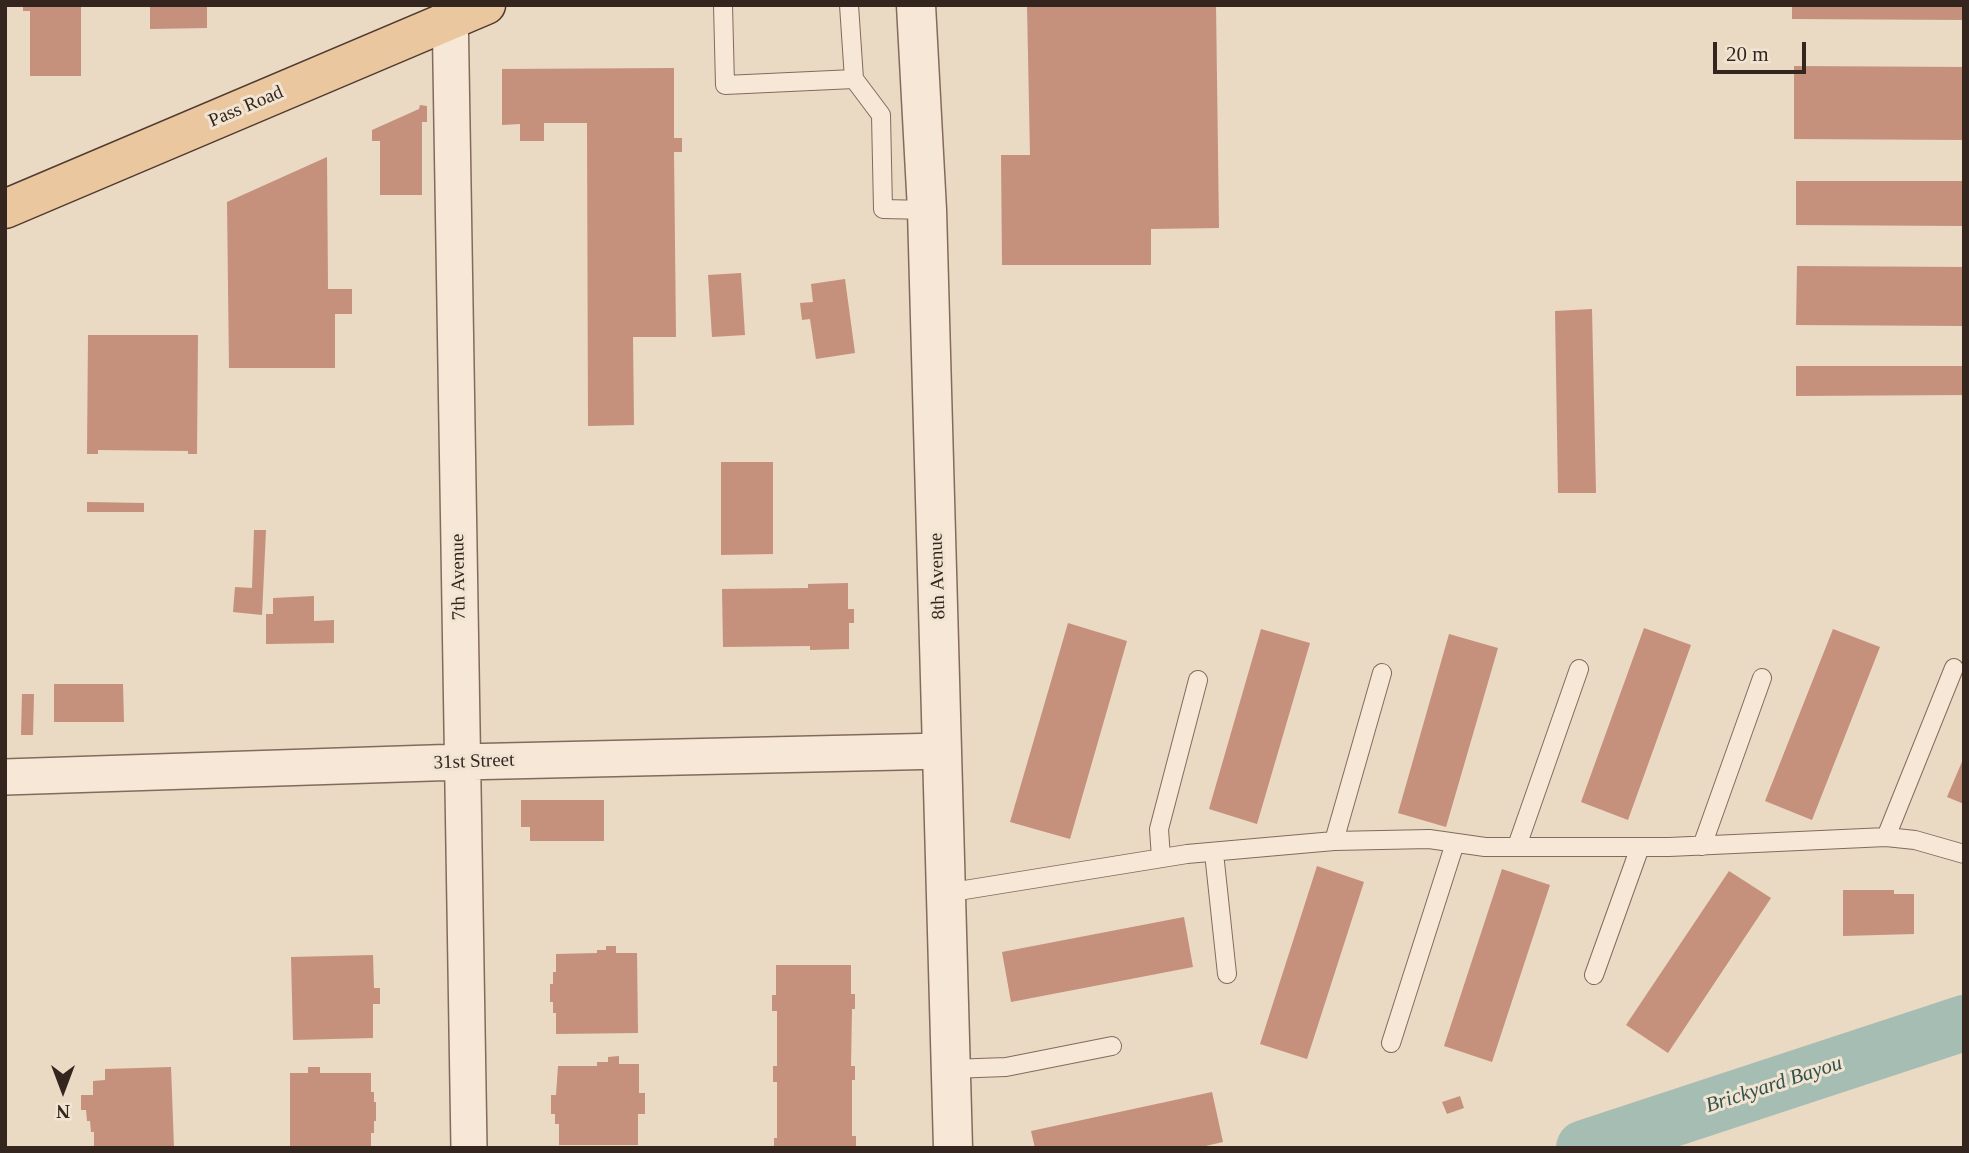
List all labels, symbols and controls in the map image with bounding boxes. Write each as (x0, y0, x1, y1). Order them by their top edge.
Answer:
scale bar (1717, 28, 1810, 72)
text: 20 m (1726, 42, 1769, 66)
street label: Pass Road (205, 81, 287, 133)
street label: 8th Avenue (925, 532, 951, 620)
street label: 7th Avenue (447, 533, 471, 621)
street label: 31st Street (433, 749, 515, 775)
water label: Brickyard Bayou (1703, 1051, 1845, 1119)
north arrow (28, 1055, 98, 1125)
text: N (56, 1101, 70, 1122)

